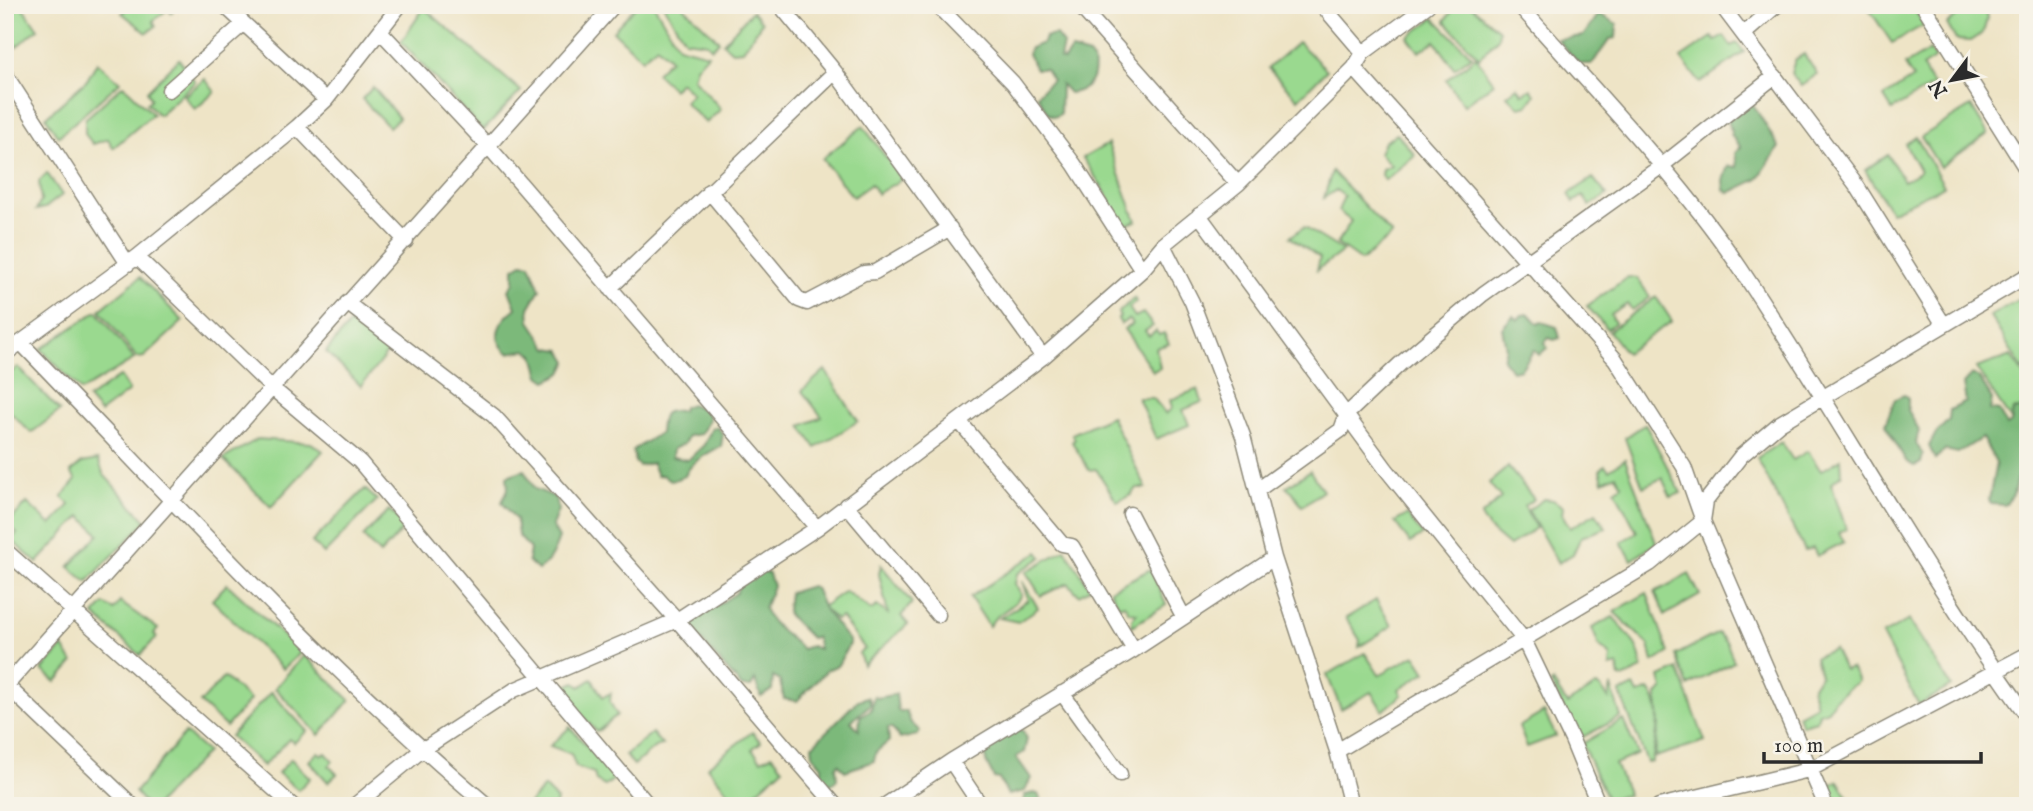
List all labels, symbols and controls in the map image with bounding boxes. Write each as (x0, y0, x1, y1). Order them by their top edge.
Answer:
north arrow (1918, 46, 1988, 116)
text: N (1924, 74, 1954, 102)
scale bar (1764, 720, 1980, 764)
text: 100 m (1774, 733, 1823, 760)

